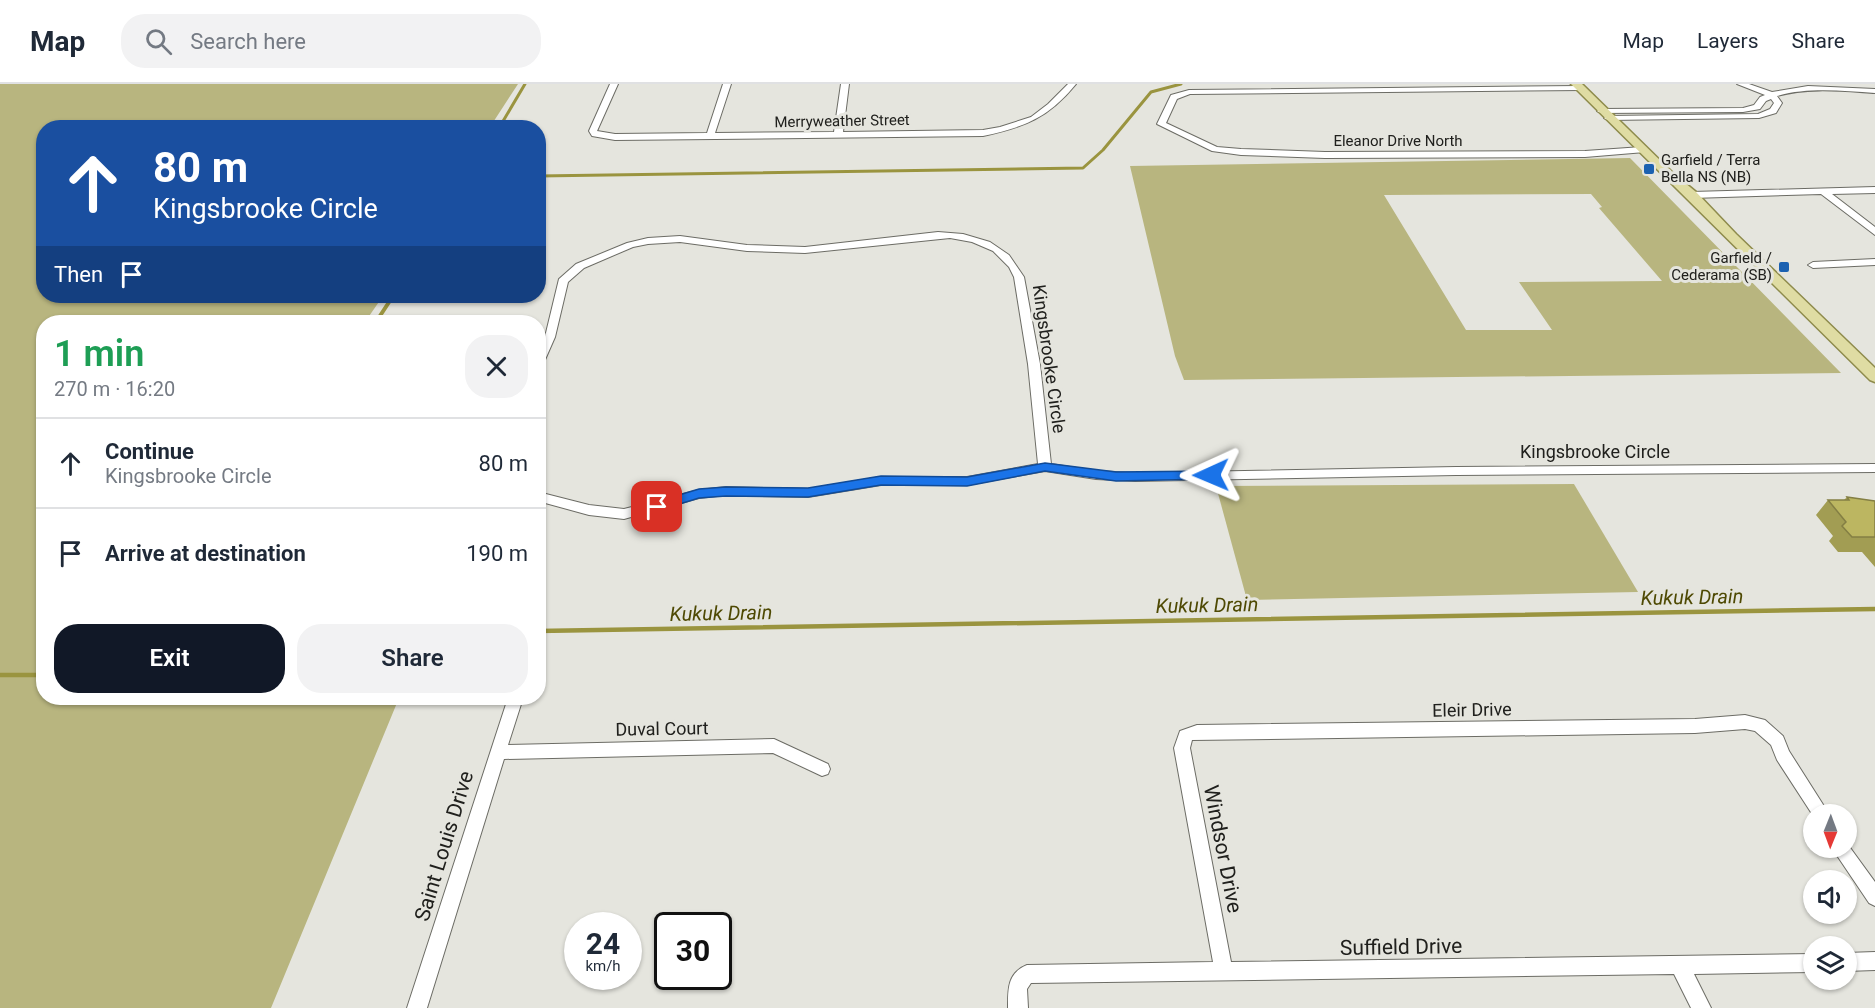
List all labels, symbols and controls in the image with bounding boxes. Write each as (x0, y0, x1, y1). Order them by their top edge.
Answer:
search box (121, 14, 541, 68)
text: Map (30, 25, 85, 58)
icon: search (142, 25, 175, 58)
text: Search here (190, 29, 306, 54)
text: Map (1622, 29, 1664, 53)
text: Layers (1697, 29, 1758, 53)
text: Share (1791, 29, 1845, 53)
street label: Merryweather Street (774, 111, 910, 131)
street label: Eleanor Drive North (1333, 132, 1463, 150)
text: 80 m (153, 143, 248, 192)
icon: ahead (54, 144, 132, 222)
place label: Garfield / Terra Bella NS (NB) (1661, 151, 1760, 186)
marker: Garfield / Terra Bella NS (NB) (1642, 162, 1656, 176)
text: Kingsbrooke Circle (153, 193, 378, 225)
place label: Garfield / Cederama (SB) (1671, 249, 1772, 284)
icon: arrive (115, 258, 148, 291)
marker: Garfield / Cederama (SB) (1777, 260, 1791, 274)
text: Then (54, 262, 103, 287)
street label: Kingsbrooke Circle (1029, 283, 1070, 435)
text: 1 min (54, 333, 144, 375)
button: close (465, 335, 528, 398)
text: 270 m · 16:20 (54, 377, 175, 401)
text: Continue (105, 439, 194, 464)
street label: Kingsbrooke Circle (1520, 441, 1670, 462)
position arrow (1179, 443, 1243, 507)
icon: ahead (54, 447, 87, 480)
text: 80 m (479, 451, 528, 476)
text: Kingsbrooke Circle (105, 464, 272, 488)
pin (631, 481, 682, 532)
icon: arrive (640, 490, 673, 523)
icon: arrive (54, 537, 87, 570)
text: Arrive at destination (105, 541, 306, 566)
text: 190 m (466, 541, 528, 566)
water label: Kukuk Drain (1640, 584, 1744, 610)
water label: Kukuk Drain (1155, 592, 1259, 618)
water label: Kukuk Drain (669, 600, 773, 626)
button: Exit (54, 624, 285, 693)
button: Share (297, 624, 528, 693)
street label: Eleir Drive (1432, 698, 1512, 721)
street label: Duval Court (615, 717, 709, 740)
street label: Saint Louis Drive (410, 768, 478, 924)
street label: Windsor Drive (1199, 783, 1247, 915)
north arrow (1803, 804, 1857, 858)
map controls (1803, 804, 1857, 990)
button: sound (1803, 870, 1857, 924)
speed limit sign: 30 (654, 912, 732, 990)
text: 24 (586, 926, 620, 961)
street label: Suffield Drive (1340, 934, 1462, 960)
button: layers (1803, 936, 1857, 990)
text: km/h (585, 957, 621, 975)

